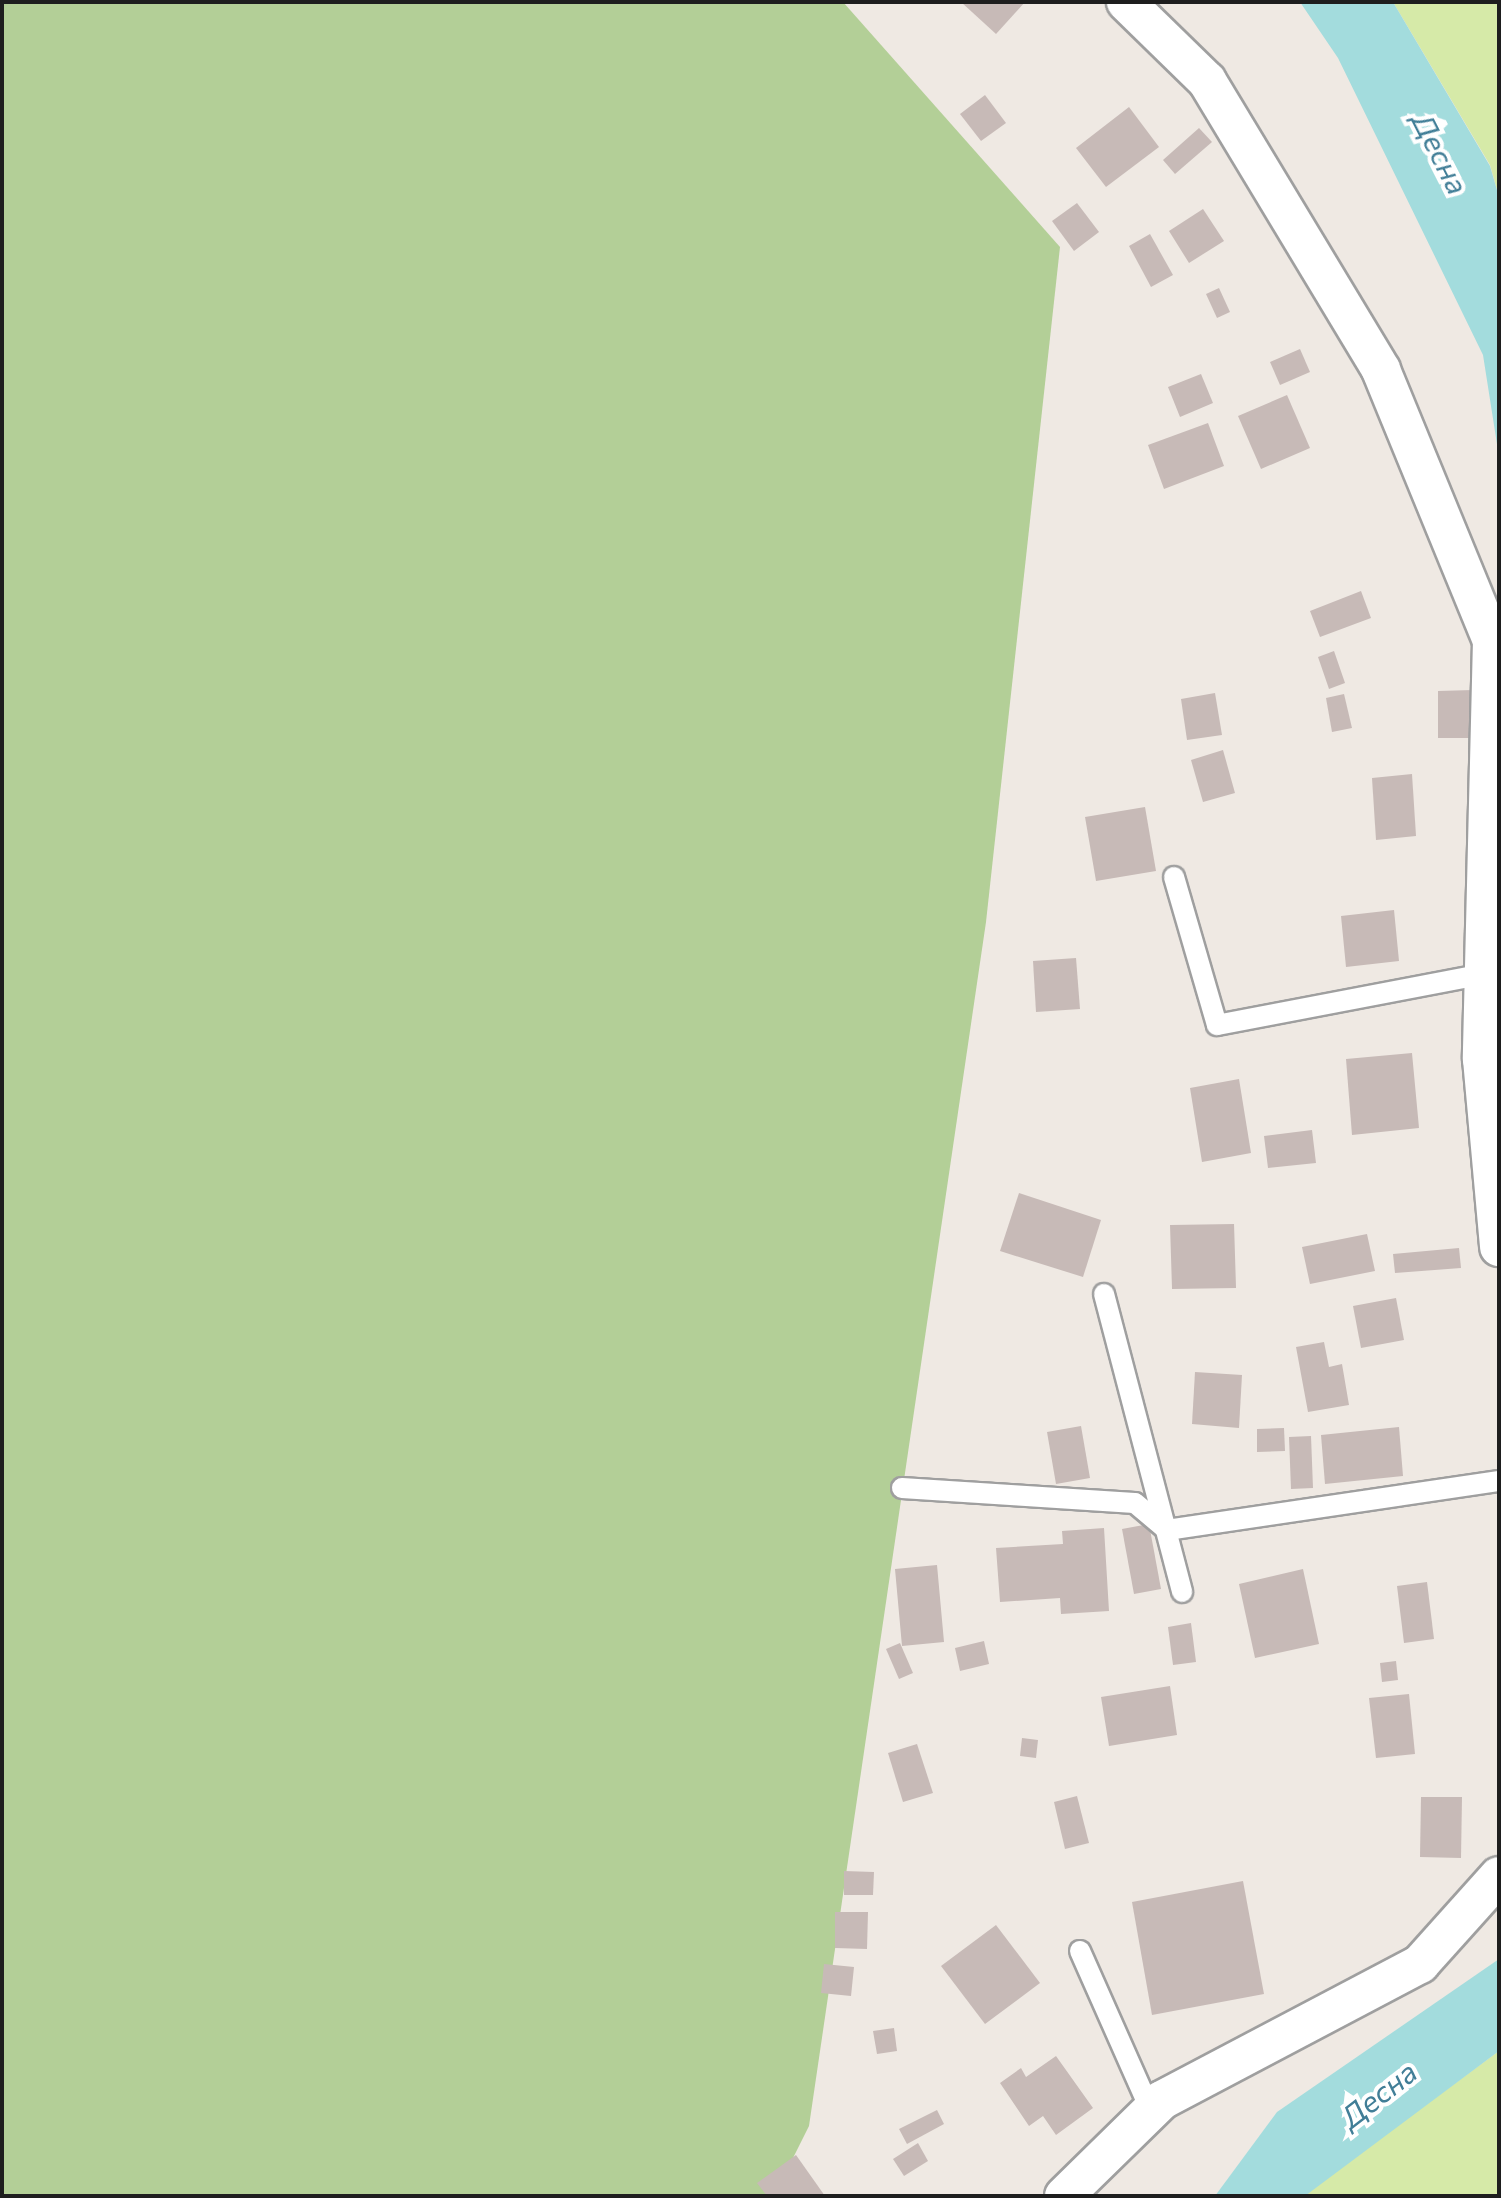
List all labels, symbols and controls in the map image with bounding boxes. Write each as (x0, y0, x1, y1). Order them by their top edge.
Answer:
water label: Десна (1405, 106, 1477, 200)
water label: Десна (1333, 2053, 1423, 2135)

